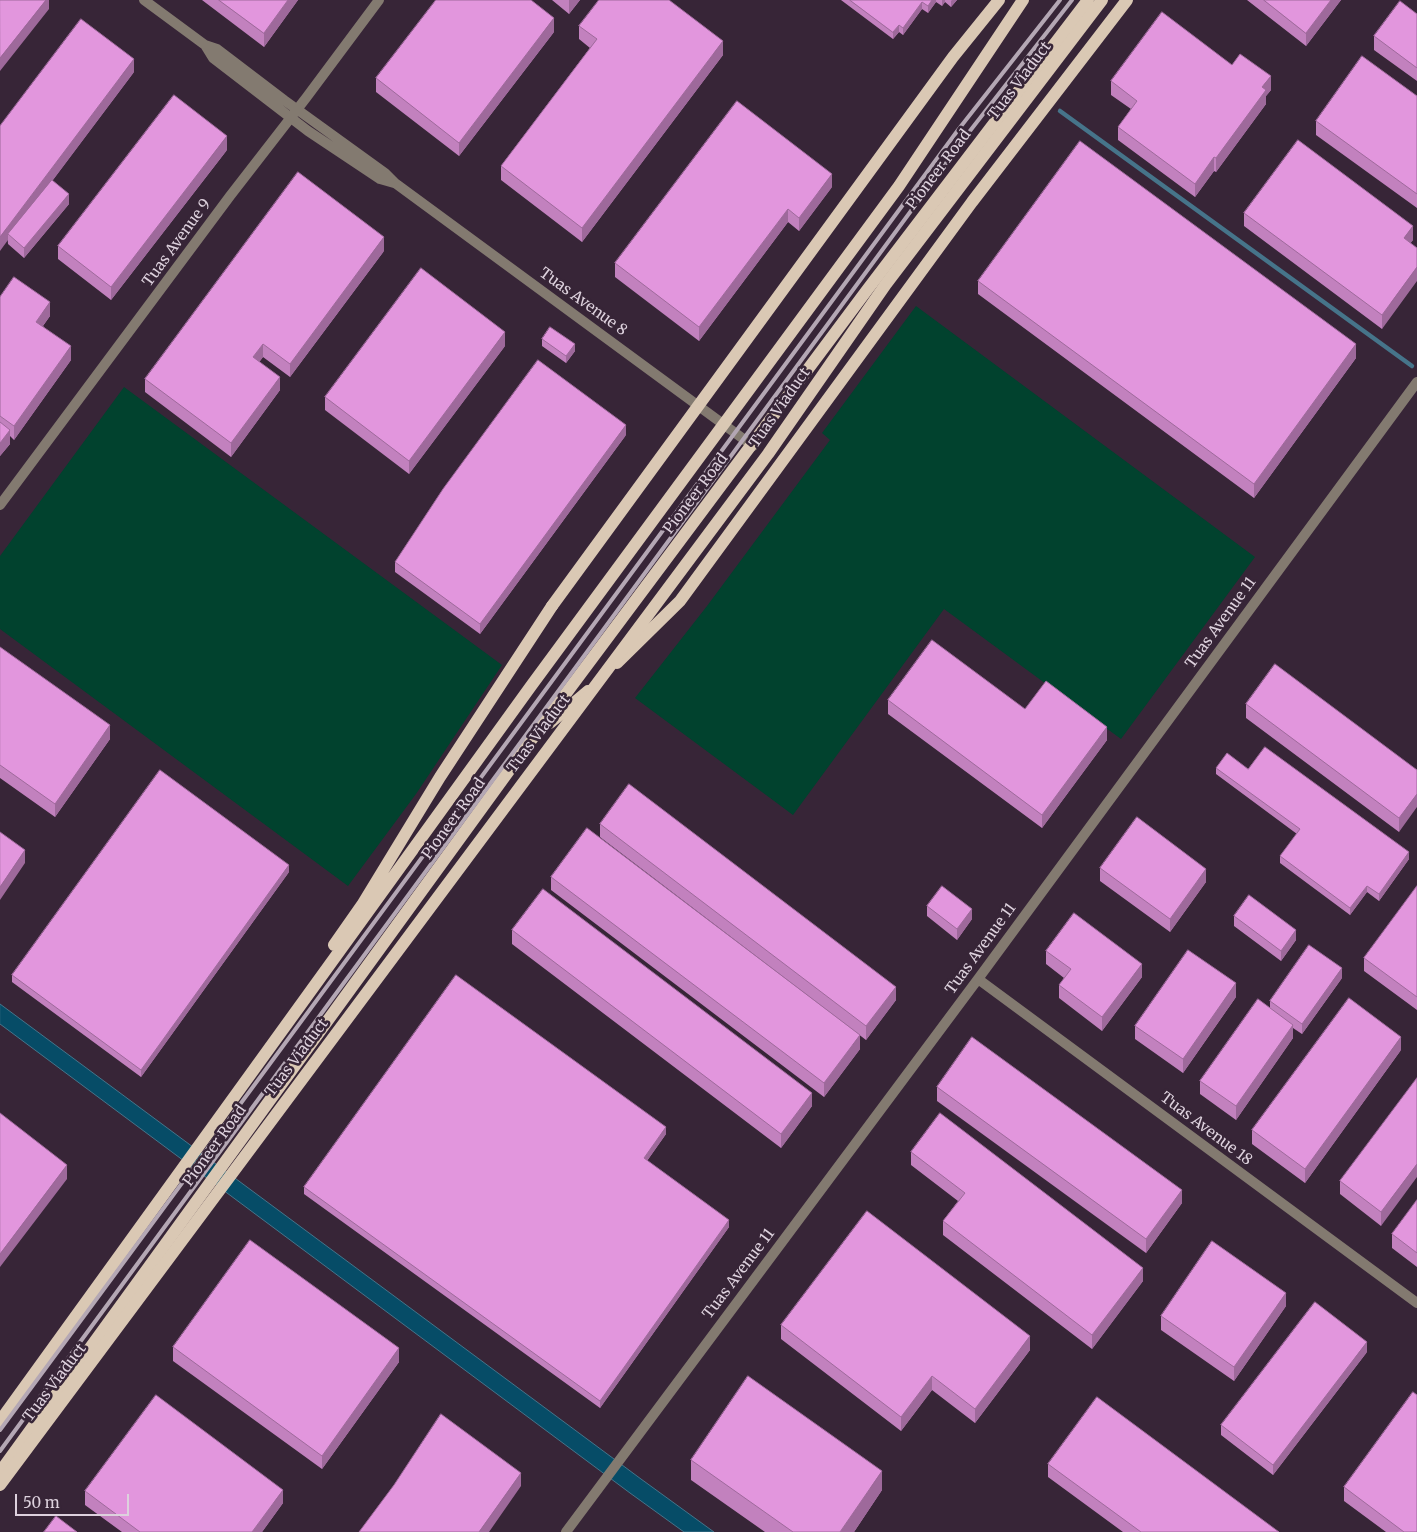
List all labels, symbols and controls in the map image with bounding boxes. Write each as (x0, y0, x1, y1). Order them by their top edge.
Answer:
street label: Tuas Viaduct (985, 38, 1055, 124)
street label: Pioneer Road (903, 126, 975, 214)
street label: Tuas Avenue 9 (139, 196, 215, 290)
street label: Tuas Avenue 8 (536, 264, 630, 340)
street label: Tuas Viaduct (746, 365, 814, 451)
street label: Pioneer Road (660, 450, 732, 538)
street label: Tuas Avenue 11 (1182, 574, 1260, 672)
street label: Tuas Viaduct (504, 691, 574, 777)
street label: Pioneer Road (419, 775, 489, 863)
street label: Tuas Avenue 11 (942, 900, 1020, 998)
street label: Tuas Viaduct (262, 1015, 332, 1101)
street label: Tuas Avenue 18 (1157, 1089, 1255, 1169)
street label: Pioneer Road (180, 1102, 250, 1190)
street label: Tuas Avenue 11 (699, 1225, 779, 1323)
street label: Tuas Viaduct (20, 1340, 90, 1426)
scale bar (18, 1484, 131, 1516)
text: 50 m (23, 1493, 60, 1512)

